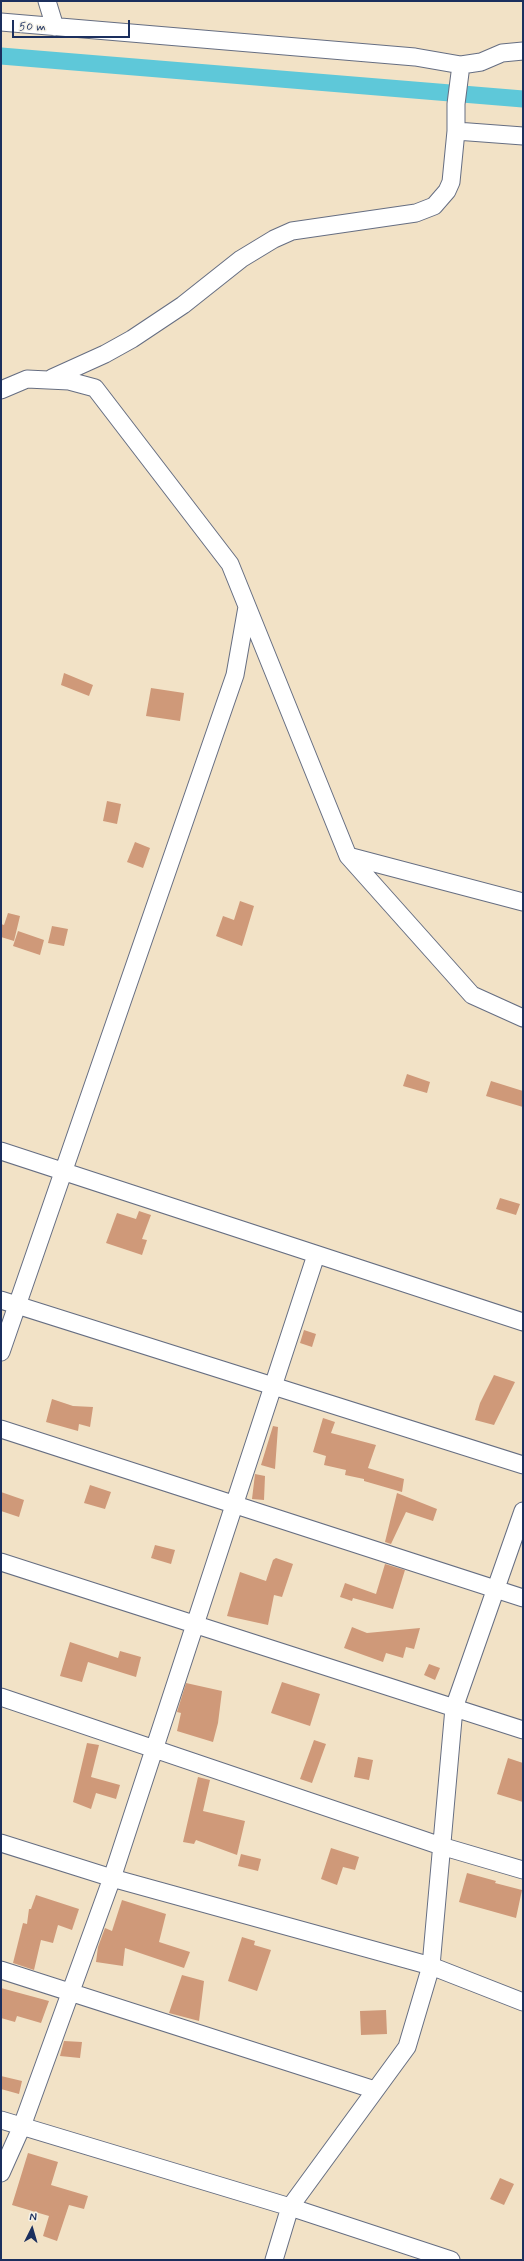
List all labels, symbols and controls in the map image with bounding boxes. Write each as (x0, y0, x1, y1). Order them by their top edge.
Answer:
scale bar (14, 12, 132, 38)
text: 50 m (19, 19, 46, 35)
north arrow (12, 2209, 52, 2249)
text: N (29, 2210, 37, 2224)

